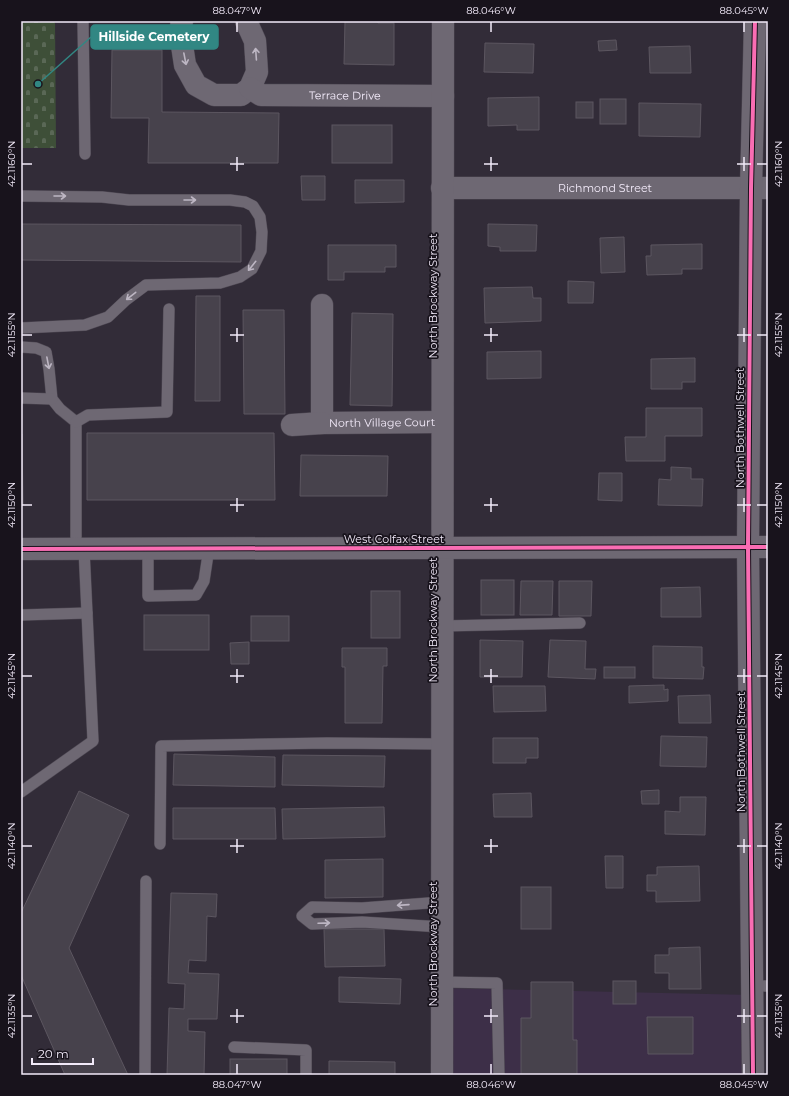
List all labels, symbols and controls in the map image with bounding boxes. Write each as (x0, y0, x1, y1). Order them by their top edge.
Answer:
text: 88.047°W (212, 4, 262, 17)
text: 88.046°W (466, 4, 516, 17)
text: 88.045°W (719, 4, 769, 17)
callout: Hillside Cemetery (91, 25, 218, 49)
text: Hillside Cemetery (99, 29, 210, 44)
one-way arrow (253, 48, 260, 61)
one-way arrow (181, 53, 189, 66)
street label: Terrace Drive (309, 88, 381, 103)
text: 42.1160°N (5, 141, 18, 187)
text: 42.1160°N (772, 141, 785, 187)
street label: Richmond Street (558, 181, 653, 195)
one-way arrow (53, 192, 66, 200)
one-way arrow (183, 196, 196, 204)
street label: North Brockway Street (426, 233, 440, 358)
one-way arrow (247, 261, 256, 272)
one-way arrow (125, 292, 136, 301)
text: 42.1155°N (5, 312, 18, 358)
text: 42.1155°N (772, 312, 785, 358)
one-way arrow (44, 356, 52, 369)
street label: North Bothwell Street (733, 367, 747, 488)
street label: North Village Court (329, 415, 436, 430)
text: 42.1150°N (5, 482, 18, 528)
text: 42.1150°N (772, 482, 785, 528)
street label: West Colfax Street (344, 532, 445, 546)
street label: North Brockway Street (426, 557, 440, 682)
text: 42.1145°N (5, 653, 18, 699)
text: 42.1145°N (772, 653, 785, 699)
street label: North Bothwell Street (734, 691, 748, 812)
text: 42.1140°N (5, 822, 18, 870)
text: 42.1140°N (772, 822, 785, 870)
street label: North Brockway Street (426, 881, 440, 1006)
one-way arrow (397, 902, 410, 909)
one-way arrow (317, 920, 330, 927)
text: 42.1135°N (5, 994, 18, 1038)
text: 42.1135°N (772, 994, 785, 1038)
scale bar (32, 1040, 93, 1066)
text: 20 m (38, 1046, 69, 1061)
text: 88.047°W (212, 1078, 262, 1091)
text: 88.046°W (466, 1078, 516, 1091)
text: 88.045°W (719, 1078, 769, 1091)

